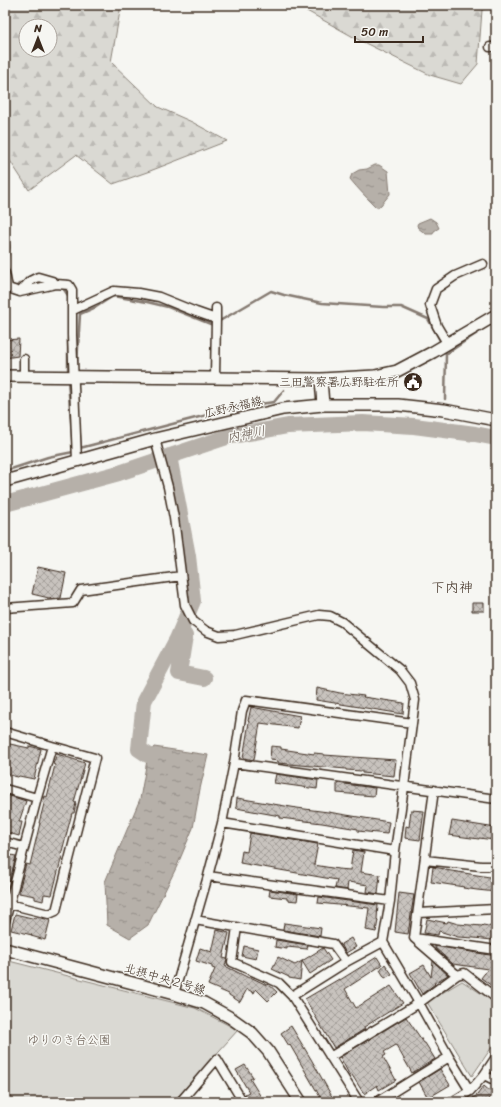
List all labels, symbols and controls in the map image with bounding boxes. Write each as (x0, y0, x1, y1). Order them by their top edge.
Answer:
north arrow (18, 18, 58, 58)
scale bar (355, 18, 423, 44)
text: N (33, 19, 42, 38)
text: 50 m (361, 21, 388, 43)
place label: 三田警察署広野駐在所 (279, 371, 399, 393)
public building icon: 三田警察署広野駐在所 (402, 371, 424, 393)
street label: 広野永福線 (201, 390, 265, 424)
water label: 内神川 (225, 419, 267, 449)
district label: 下内神 (431, 575, 473, 600)
street label: 北摂中央２号線 (122, 957, 208, 1001)
park label: ゆりのき台公園 (27, 1029, 111, 1051)

